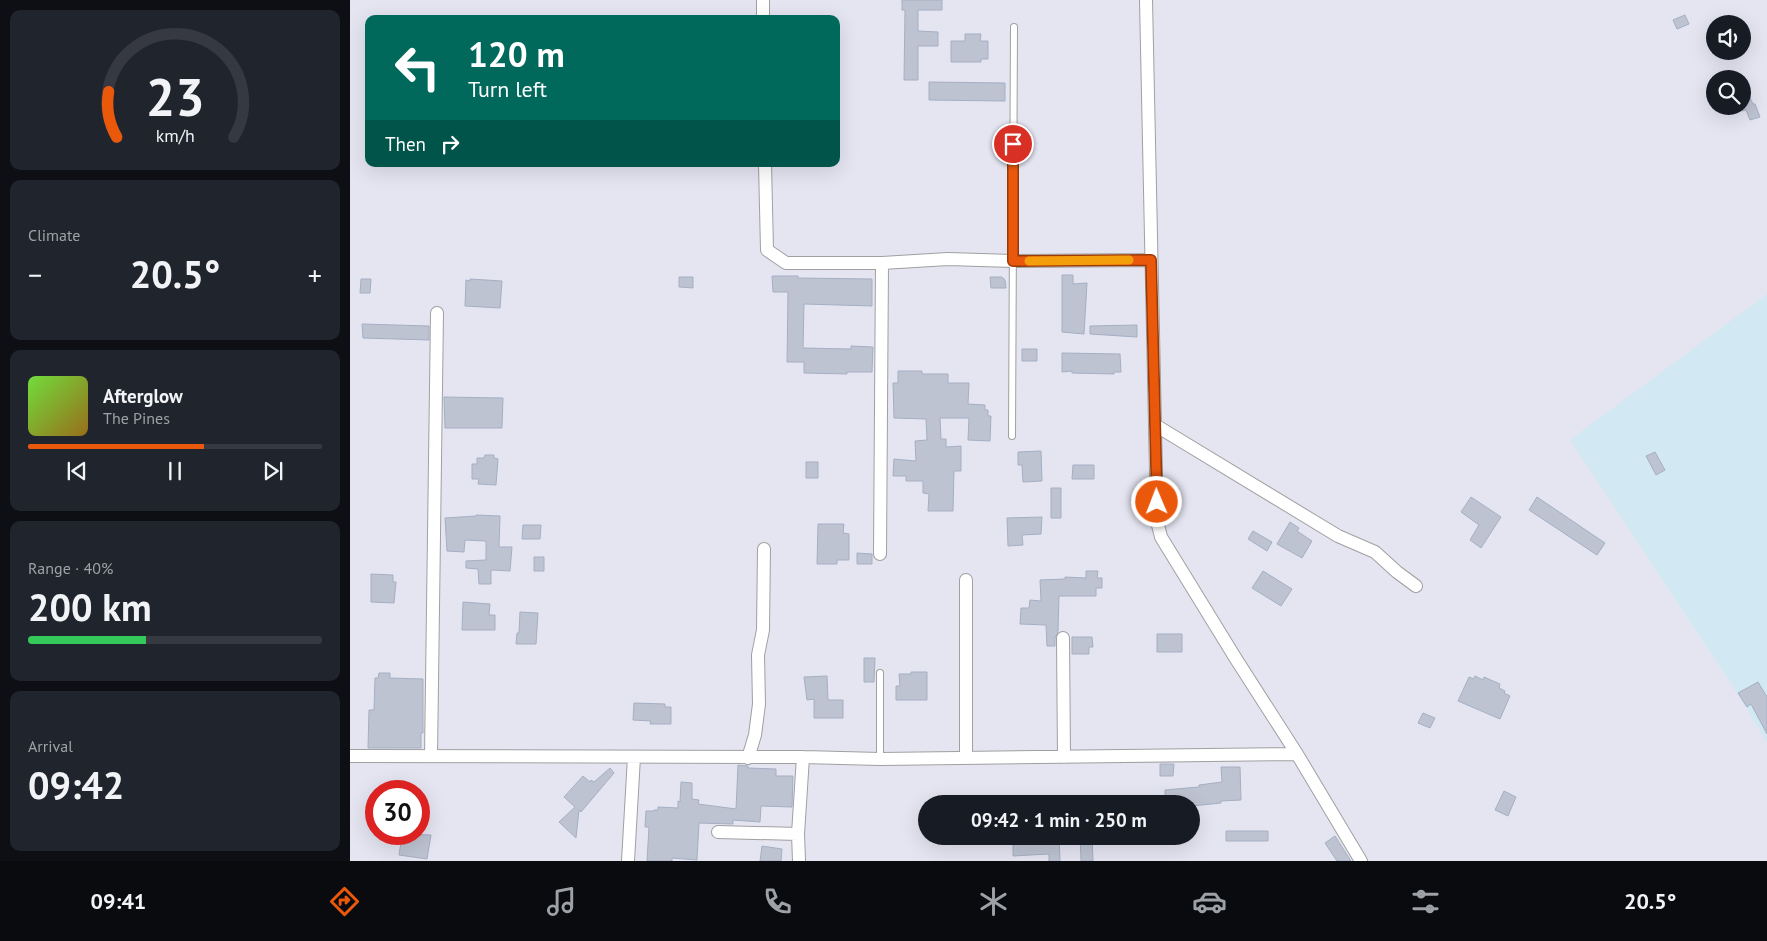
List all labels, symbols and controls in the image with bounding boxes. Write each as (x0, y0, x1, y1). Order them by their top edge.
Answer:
map controls (1706, 15, 1751, 115)
button: sound (1706, 15, 1751, 60)
text: 120 m (468, 31, 565, 77)
icon: left (385, 35, 450, 100)
text: 23 (146, 63, 204, 130)
button: search (1706, 70, 1751, 115)
text: Turn left (468, 75, 547, 103)
pin (992, 123, 1034, 165)
text: km/h (155, 124, 195, 147)
icon: right (436, 130, 464, 158)
icon: arrive (999, 130, 1027, 158)
text: Then (385, 132, 426, 156)
text: Climate (28, 225, 80, 245)
text: 20.5° (130, 249, 220, 298)
text: − (28, 256, 42, 293)
text: + (308, 256, 322, 293)
text: Afterglow (103, 384, 183, 408)
text: The Pines (103, 408, 170, 428)
icon: previous (63, 457, 91, 485)
icon: pause (161, 457, 189, 485)
icon: next (259, 457, 287, 485)
position arrow (1130, 475, 1182, 527)
text: Range · 40% (28, 558, 113, 578)
text: 200 km (28, 582, 152, 631)
text: Arrival (28, 736, 73, 756)
text: 09:42 (28, 760, 124, 809)
speed limit sign: 30 (365, 780, 430, 845)
text: 09:42 · 1 min · 250 m (971, 808, 1147, 832)
icon: directions (327, 884, 362, 919)
icon: music (544, 884, 579, 919)
icon: phone (760, 884, 795, 919)
icon: climate (976, 884, 1011, 919)
icon: car (1192, 884, 1227, 919)
icon: filters (1408, 884, 1443, 919)
text: 09:41 (91, 887, 146, 915)
text: 20.5° (1624, 887, 1676, 915)

